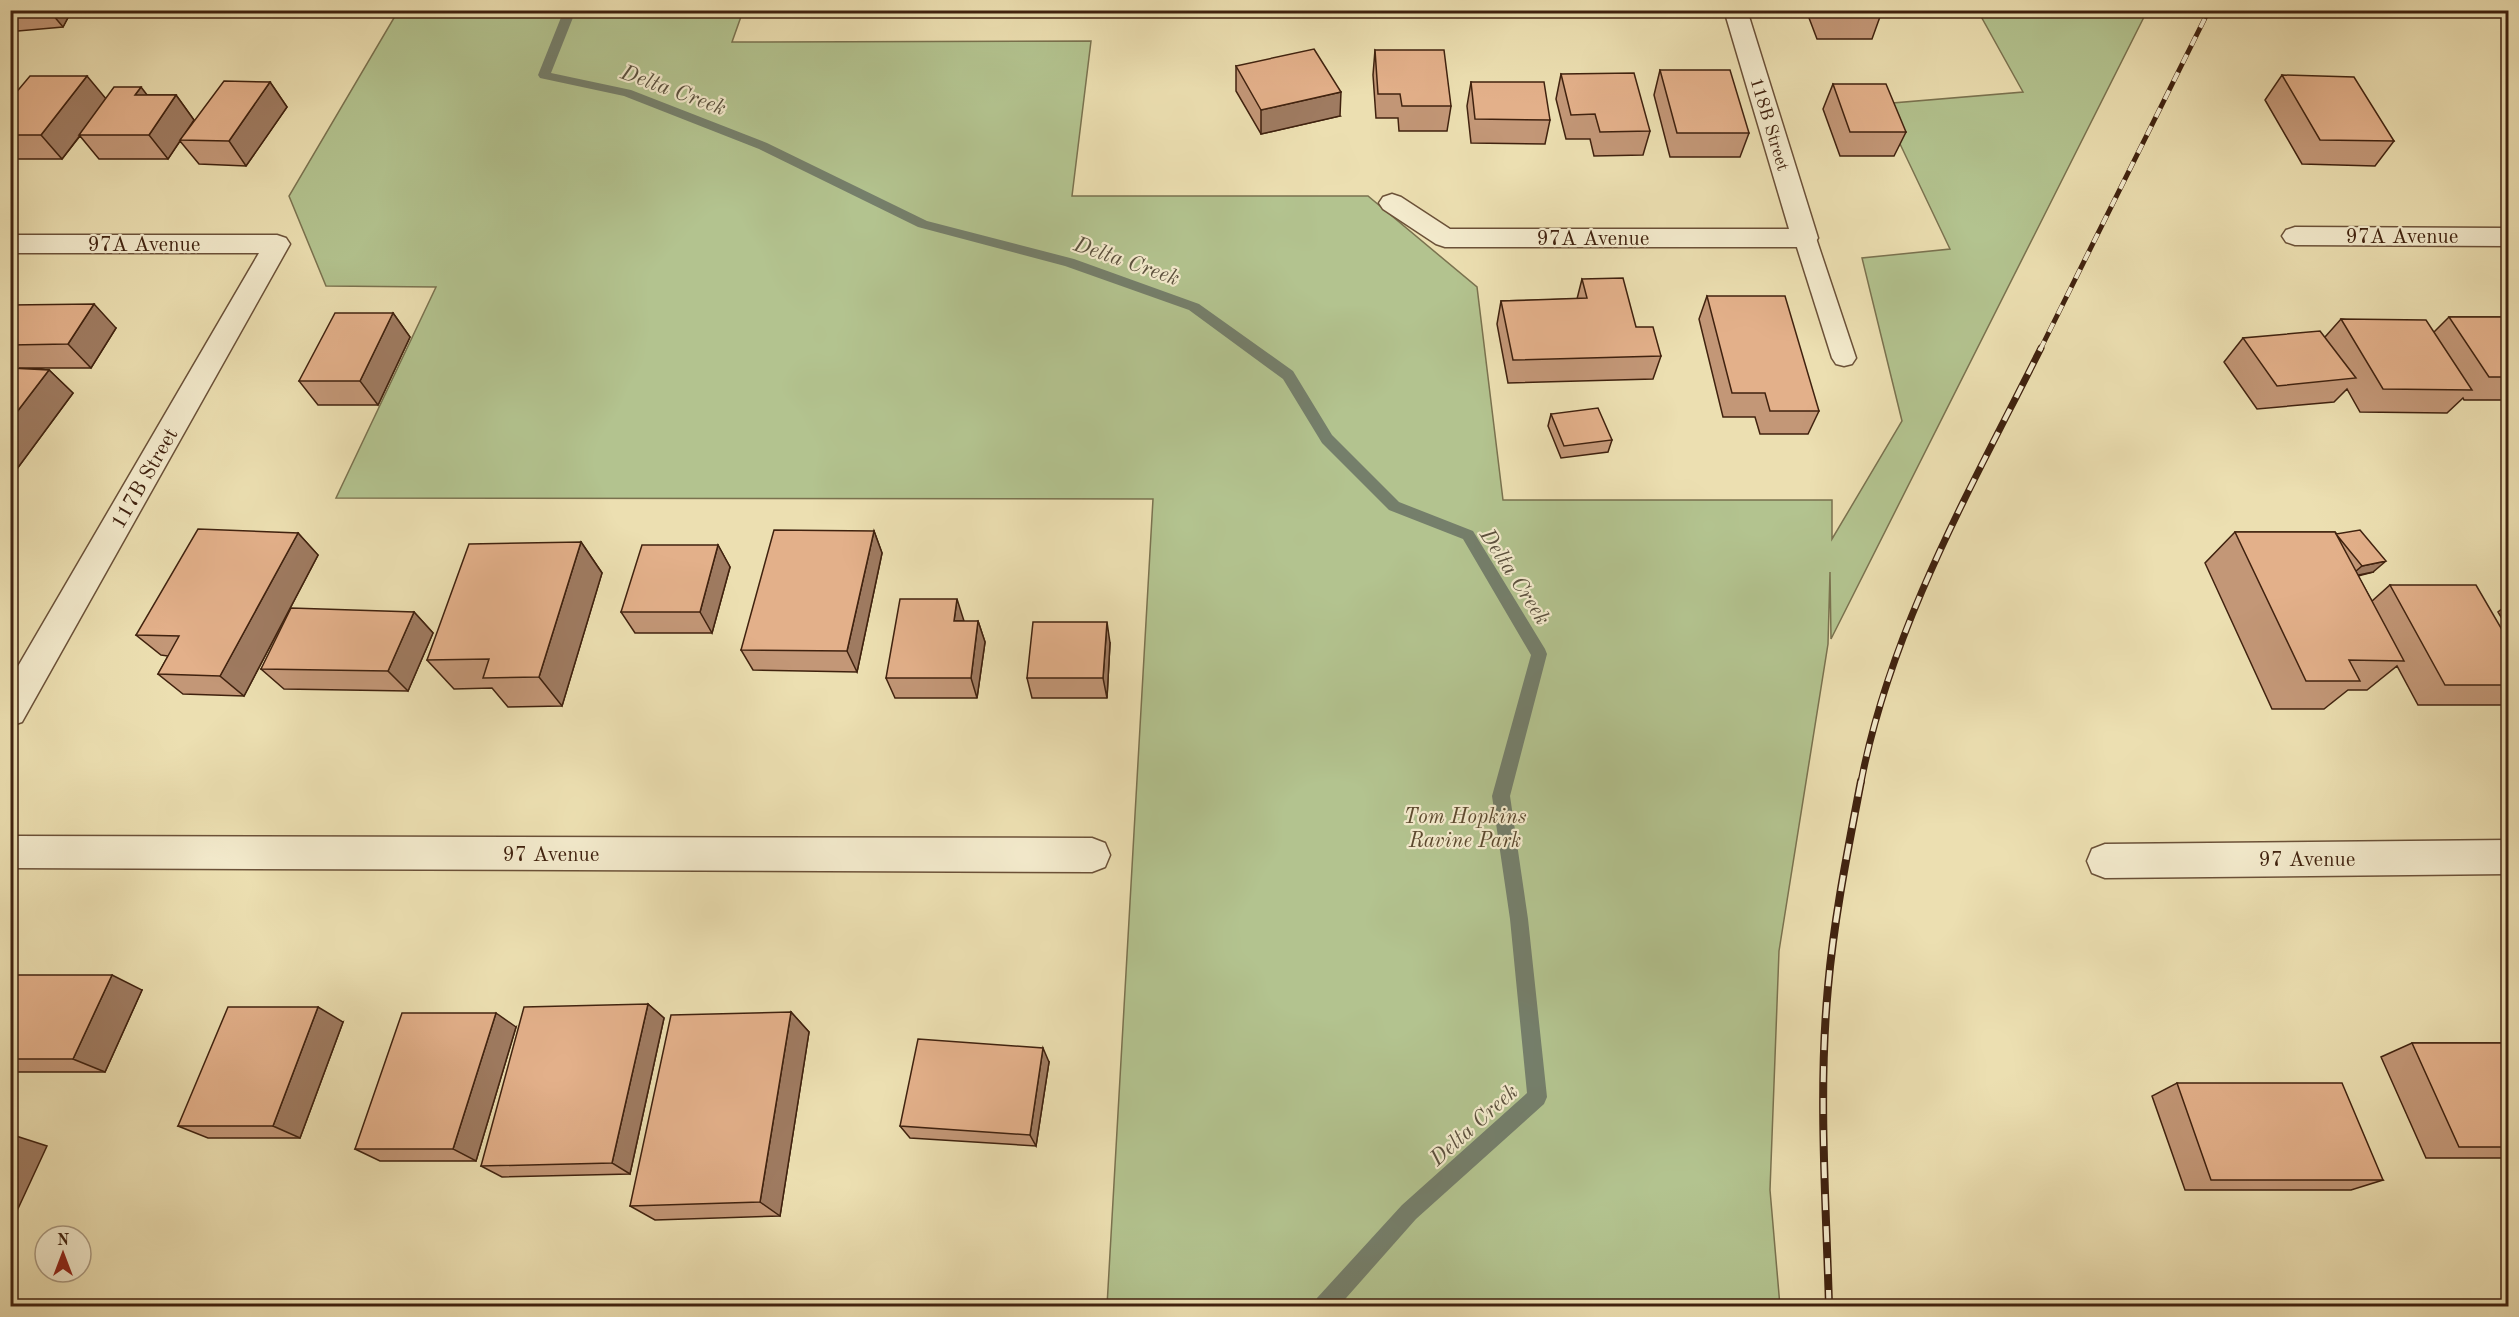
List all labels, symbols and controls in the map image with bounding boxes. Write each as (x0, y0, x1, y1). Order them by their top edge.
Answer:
water label: Delta Creek (617, 61, 729, 120)
street label: 118B Street (1746, 76, 1792, 173)
street label: 97A Avenue (2346, 227, 2458, 248)
street label: 97A Avenue (1537, 229, 1649, 250)
water label: Delta Creek (1070, 233, 1182, 290)
street label: 97A Avenue (88, 235, 200, 256)
street label: 117B Street (108, 425, 183, 533)
water label: Delta Creek (1475, 524, 1554, 629)
park label: Tom Hopkins Ravine Park (1404, 807, 1527, 852)
street label: 97 Avenue (503, 845, 599, 866)
street label: 97 Avenue (2259, 850, 2355, 871)
water label: Delta Creek (1425, 1080, 1523, 1171)
north arrow (33, 1224, 93, 1284)
text: N (57, 1233, 70, 1249)

